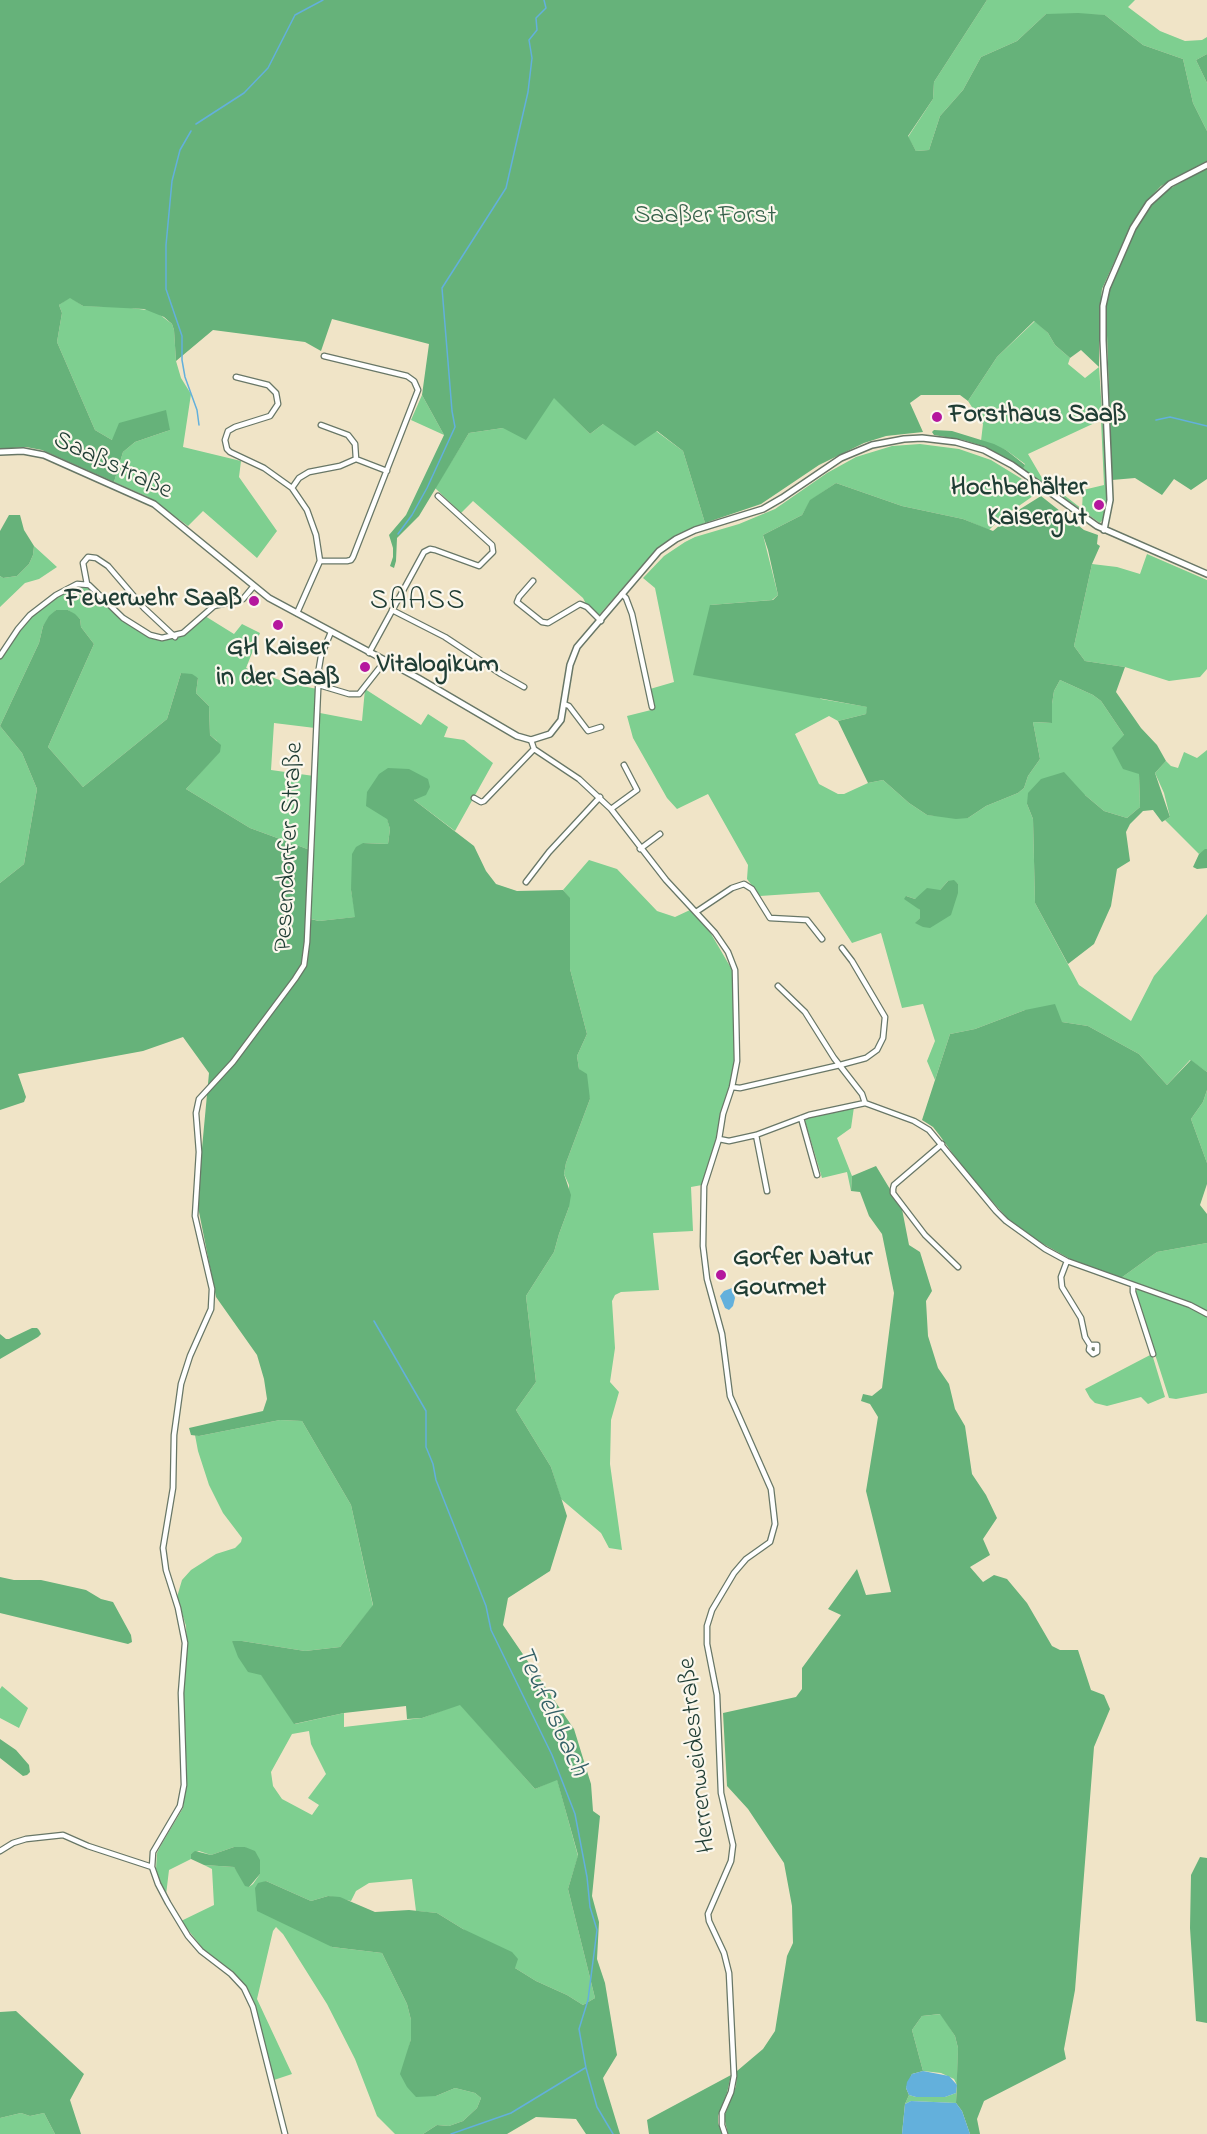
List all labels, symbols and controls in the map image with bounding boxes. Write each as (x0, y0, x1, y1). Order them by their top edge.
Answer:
park label: Saaßer Forst (634, 202, 776, 234)
place label: Forsthaus Saaß (949, 401, 1126, 433)
marker: Forsthaus Saaß (930, 410, 944, 424)
street label: Saaßstraße (48, 426, 176, 508)
place label: Hochbehälter Kaisergut (951, 474, 1087, 536)
marker: Hochbehälter Kaisergut (1092, 498, 1106, 512)
place label: Feuerwehr Saaß (65, 585, 242, 617)
district label: SAASS (370, 586, 466, 620)
marker: Feuerwehr Saaß (247, 594, 261, 608)
marker: GH Kaiser in der Saaß (271, 618, 285, 632)
place label: GH Kaiser in der Saaß (216, 634, 340, 696)
place label: Vitalogikum (377, 651, 499, 683)
marker: Vitalogikum (358, 660, 372, 674)
street label: Pesendorfer Straße (270, 741, 312, 953)
place label: Gorfer Natur Gourmet (733, 1244, 872, 1306)
marker: Gorfer Natur Gourmet (714, 1268, 728, 1282)
water label: Teufelsbach (505, 1642, 593, 1782)
street label: Herrenweidestraße (673, 1656, 725, 1854)

